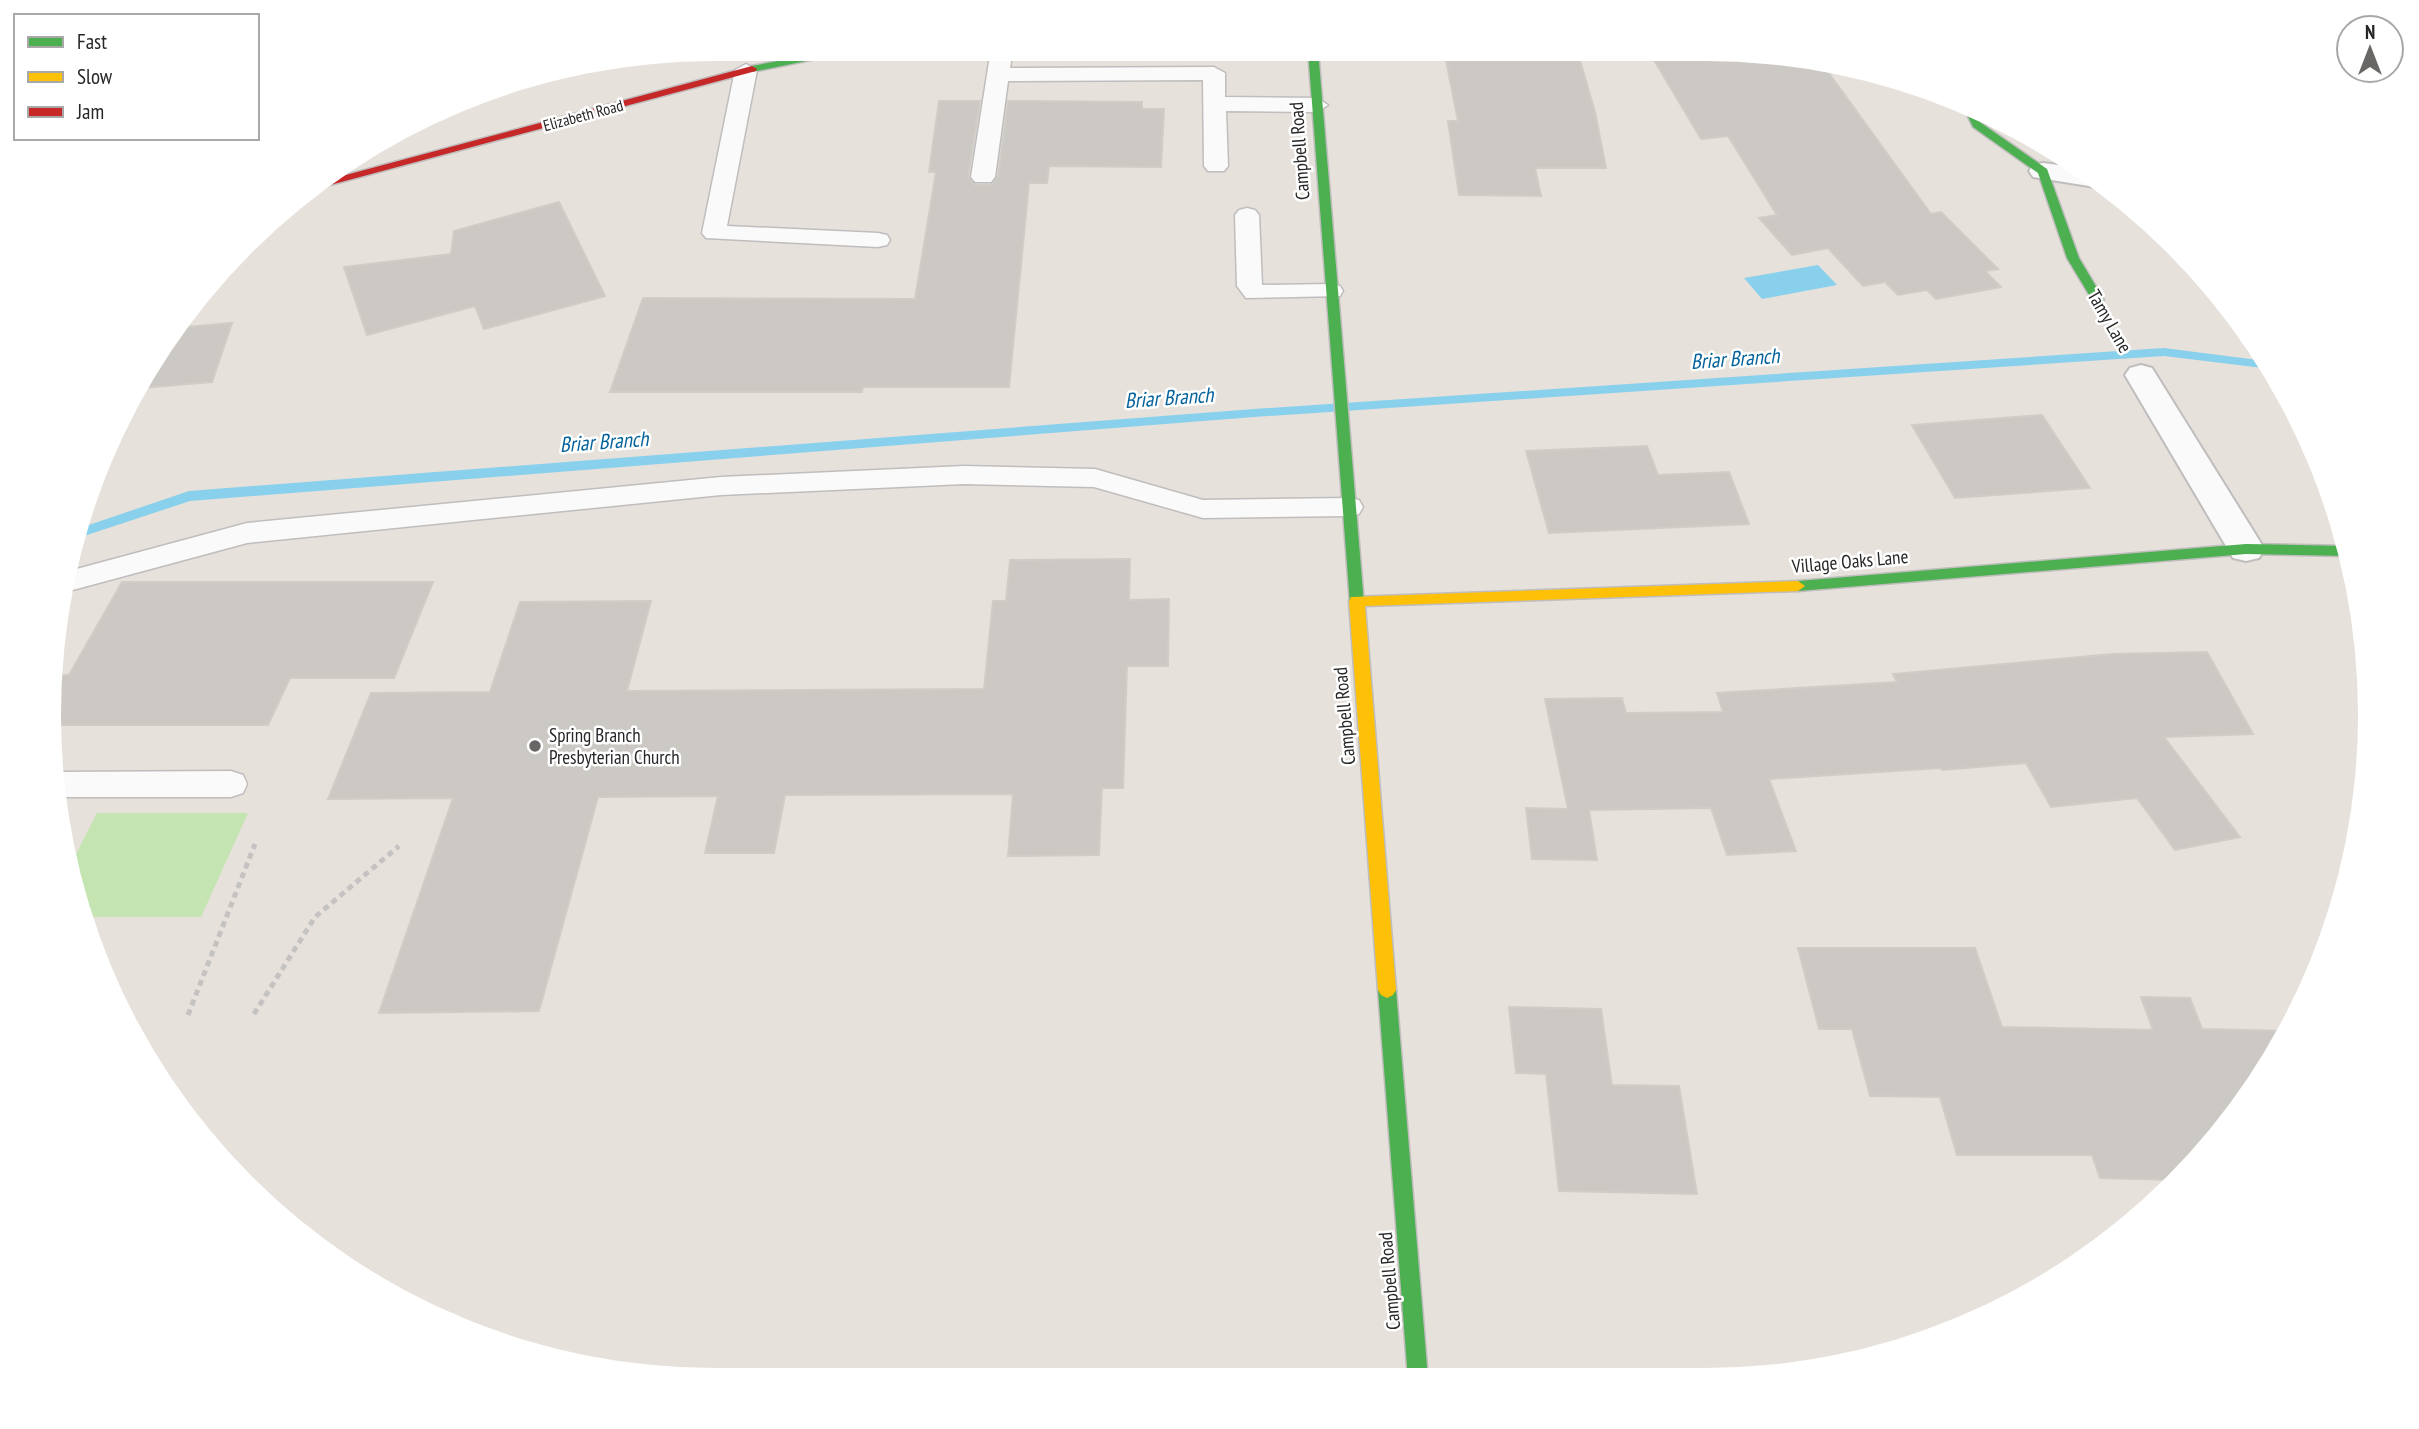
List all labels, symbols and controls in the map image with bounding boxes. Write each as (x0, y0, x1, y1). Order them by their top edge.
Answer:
legend (14, 14, 259, 140)
north arrow (2335, 14, 2405, 84)
text: N (2365, 20, 2375, 44)
text: Fast (77, 28, 107, 55)
text: Slow (77, 63, 113, 90)
street label: Elizabeth Road (541, 95, 625, 135)
text: Jam (76, 98, 104, 125)
street label: Campbell Road (1284, 101, 1314, 201)
street label: Tamy Lane (2082, 285, 2138, 357)
water label: Briar Branch (1690, 342, 1782, 375)
water label: Briar Branch (1124, 381, 1216, 414)
water label: Briar Branch (559, 425, 651, 458)
street label: Village Oaks Lane (1790, 544, 1909, 578)
street label: Campbell Road (1328, 666, 1360, 766)
place label: Spring Branch Presbyterian Church (549, 723, 680, 769)
marker: Spring Branch Presbyterian Church (527, 738, 543, 754)
street label: Campbell Road (1373, 1231, 1405, 1331)

